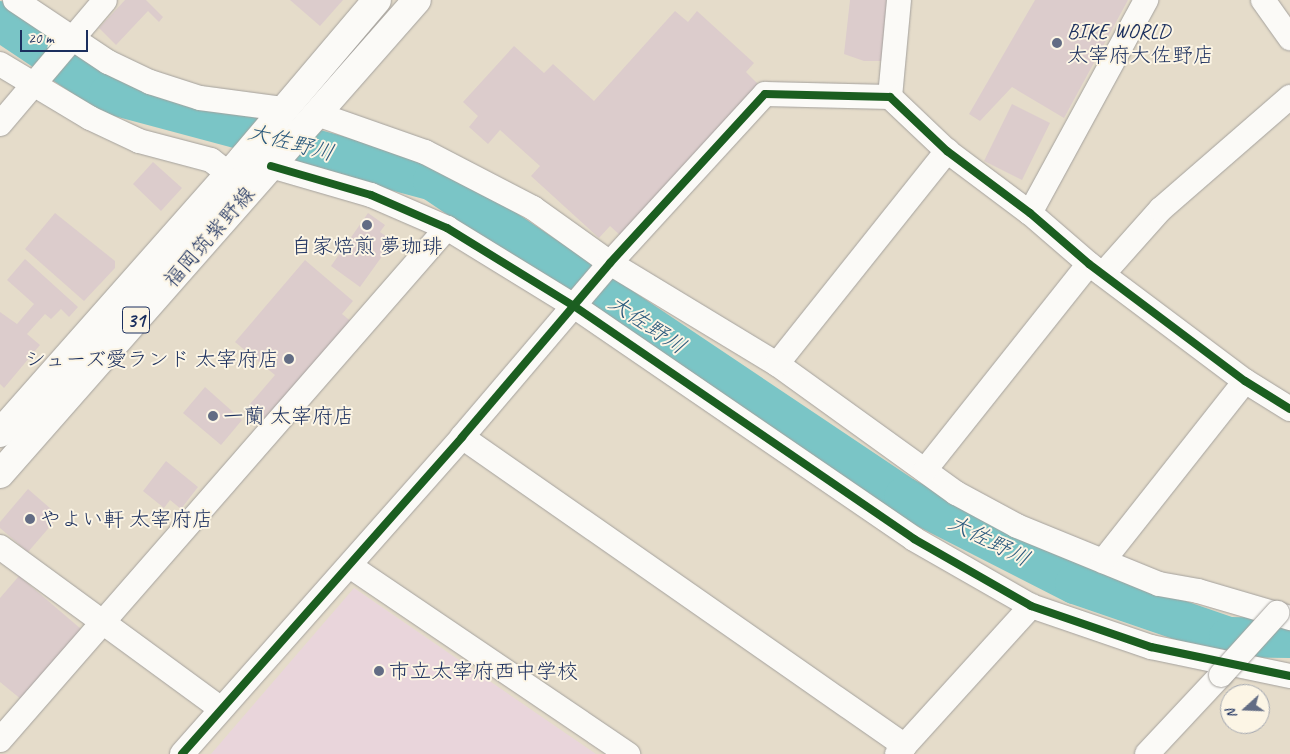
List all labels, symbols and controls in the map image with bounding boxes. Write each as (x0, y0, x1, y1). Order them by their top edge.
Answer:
place label: BIKE WORLD 太宰府大佐野店 (1067, 18, 1214, 68)
scale bar (22, 20, 90, 52)
text: 20 m (28, 29, 54, 48)
marker: BIKE WORLD 太宰府大佐野店 (1051, 37, 1063, 49)
water label: 大佐野川 (245, 119, 337, 167)
street label: 福岡筑紫野線 (158, 181, 260, 293)
marker: 自家焙煎 夢珈琲 (361, 219, 373, 231)
place label: 自家焙煎 夢珈琲 (291, 233, 443, 259)
water label: 大佐野川 (603, 289, 691, 361)
road number: 31 (121, 302, 151, 338)
place label: シューズ愛ランド 太宰府店 (22, 346, 279, 372)
marker: シューズ愛ランド 太宰府店 (283, 353, 295, 365)
place label: 一蘭 太宰府店 (223, 403, 354, 429)
marker: 一蘭 太宰府店 (207, 410, 219, 422)
place label: やよい軒 太宰府店 (40, 506, 213, 532)
water label: 大佐野川 (944, 509, 1034, 573)
marker: やよい軒 太宰府店 (24, 513, 36, 525)
place label: 市立太宰府西中学校 (389, 658, 578, 684)
marker: 市立太宰府西中学校 (373, 665, 385, 677)
north arrow (1220, 684, 1270, 734)
text: N (1222, 707, 1241, 721)

